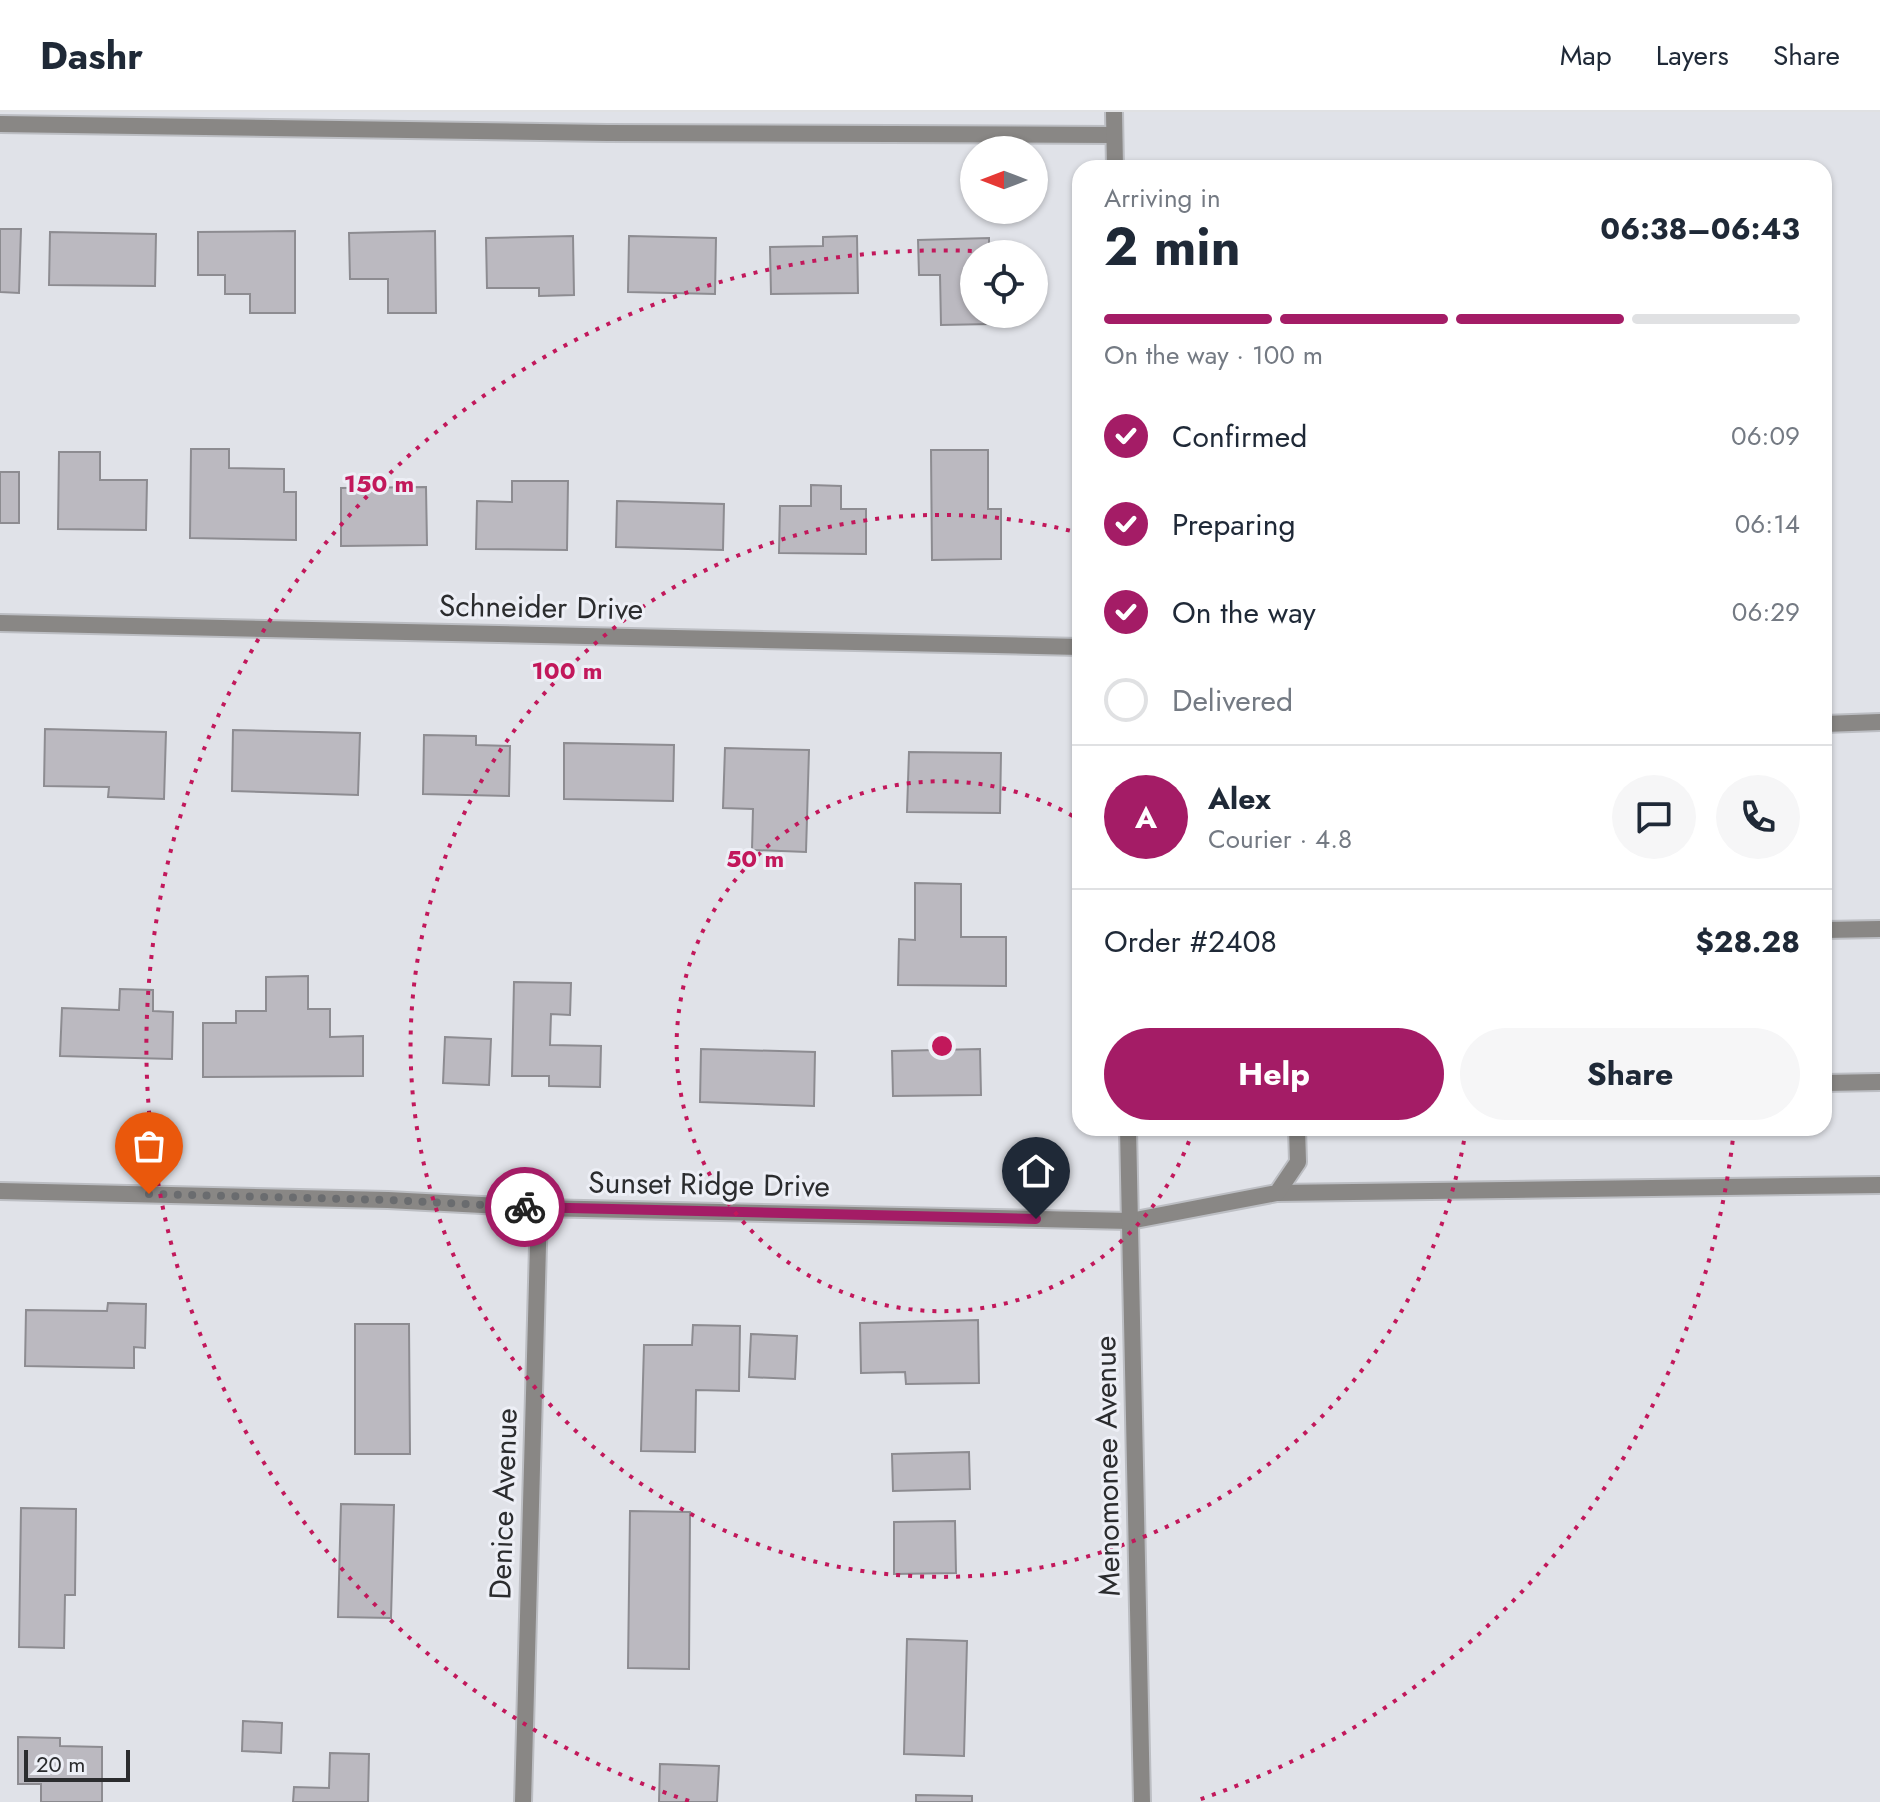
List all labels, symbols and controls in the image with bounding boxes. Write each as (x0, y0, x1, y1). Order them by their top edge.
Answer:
text: Dashr (40, 28, 143, 83)
text: Map (1560, 35, 1612, 76)
text: Layers (1656, 35, 1729, 76)
text: Share (1773, 35, 1840, 76)
north arrow (960, 136, 1048, 224)
map controls (960, 136, 1048, 328)
text: Arriving in (1104, 179, 1221, 217)
text: 06:38–06:43 (1600, 207, 1800, 250)
text: 2 min (1104, 209, 1241, 285)
button: locate (960, 240, 1048, 328)
text: On the way · 100 m (1104, 336, 1323, 374)
icon: check (1104, 414, 1148, 458)
text: Confirmed (1172, 415, 1307, 458)
text: 06:09 (1731, 417, 1800, 455)
text: 150 m (344, 466, 414, 501)
icon: check (1104, 502, 1148, 546)
text: Preparing (1172, 503, 1296, 546)
text: 06:14 (1735, 505, 1800, 543)
street label: Schneider Drive (439, 584, 643, 630)
icon: check (1104, 590, 1148, 634)
text: On the way (1172, 591, 1316, 634)
text: 06:29 (1732, 593, 1800, 631)
text: 100 m (532, 653, 602, 688)
text: Delivered (1172, 679, 1293, 722)
button: chat (1612, 775, 1696, 859)
button: phone (1716, 775, 1800, 859)
text: Alex (1208, 777, 1271, 820)
text: A (1135, 796, 1157, 839)
text: Courier · 4.8 (1208, 820, 1352, 858)
text: 50 m (726, 841, 784, 876)
text: Order #2408 (1104, 920, 1277, 963)
text: $28.28 (1695, 920, 1800, 963)
button: Help (1104, 1028, 1444, 1120)
button: Share (1460, 1028, 1800, 1120)
centre of rings (928, 1032, 956, 1060)
pin (115, 1112, 183, 1194)
icon: bag (127, 1124, 171, 1168)
pin (1002, 1137, 1070, 1219)
icon: home (1014, 1149, 1058, 1193)
street label: Sunset Ridge Drive (588, 1160, 830, 1208)
courier (485, 1167, 565, 1247)
icon: bike (503, 1185, 547, 1229)
street label: Menomonee Avenue (1083, 1335, 1131, 1597)
street label: Denice Avenue (478, 1407, 528, 1601)
scale bar (24, 1746, 130, 1782)
text: 20 m (36, 1748, 85, 1780)

